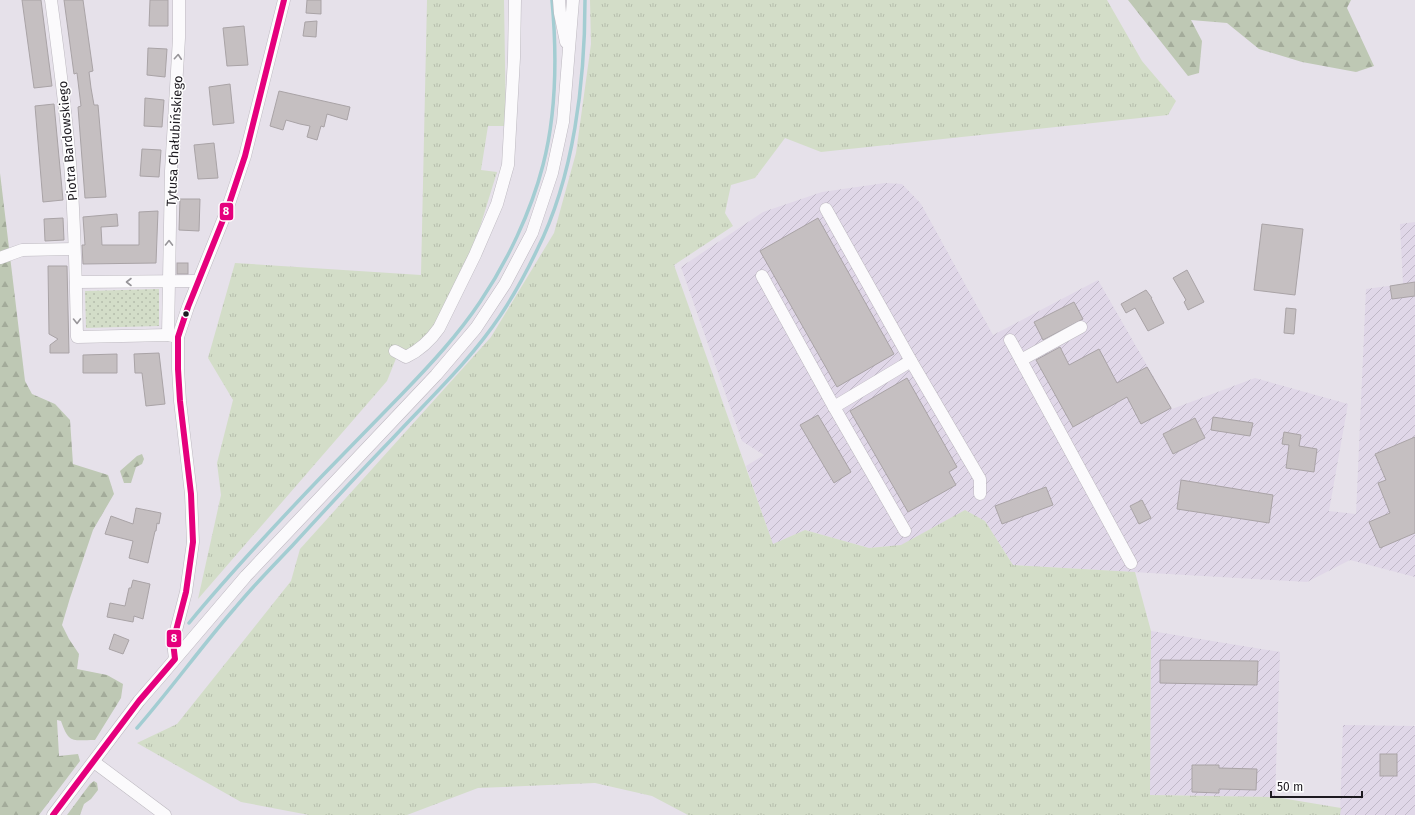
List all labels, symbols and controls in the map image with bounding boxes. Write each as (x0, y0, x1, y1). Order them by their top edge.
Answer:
one-way arrow (174, 54, 183, 60)
street label: Tytusa Chałubińskiego (164, 75, 185, 207)
street label: Piotra Bardowskiego (55, 80, 80, 202)
line badge: 8 (219, 202, 234, 221)
text: 8 (223, 205, 230, 218)
one-way arrow (165, 240, 173, 246)
one-way arrow (126, 278, 132, 286)
unlabelled marker (181, 309, 191, 319)
one-way arrow (72, 318, 81, 324)
line badge: 8 (166, 629, 182, 648)
text: 8 (171, 632, 178, 645)
scale bar (1271, 773, 1362, 799)
text: 50 m (1277, 780, 1303, 794)

